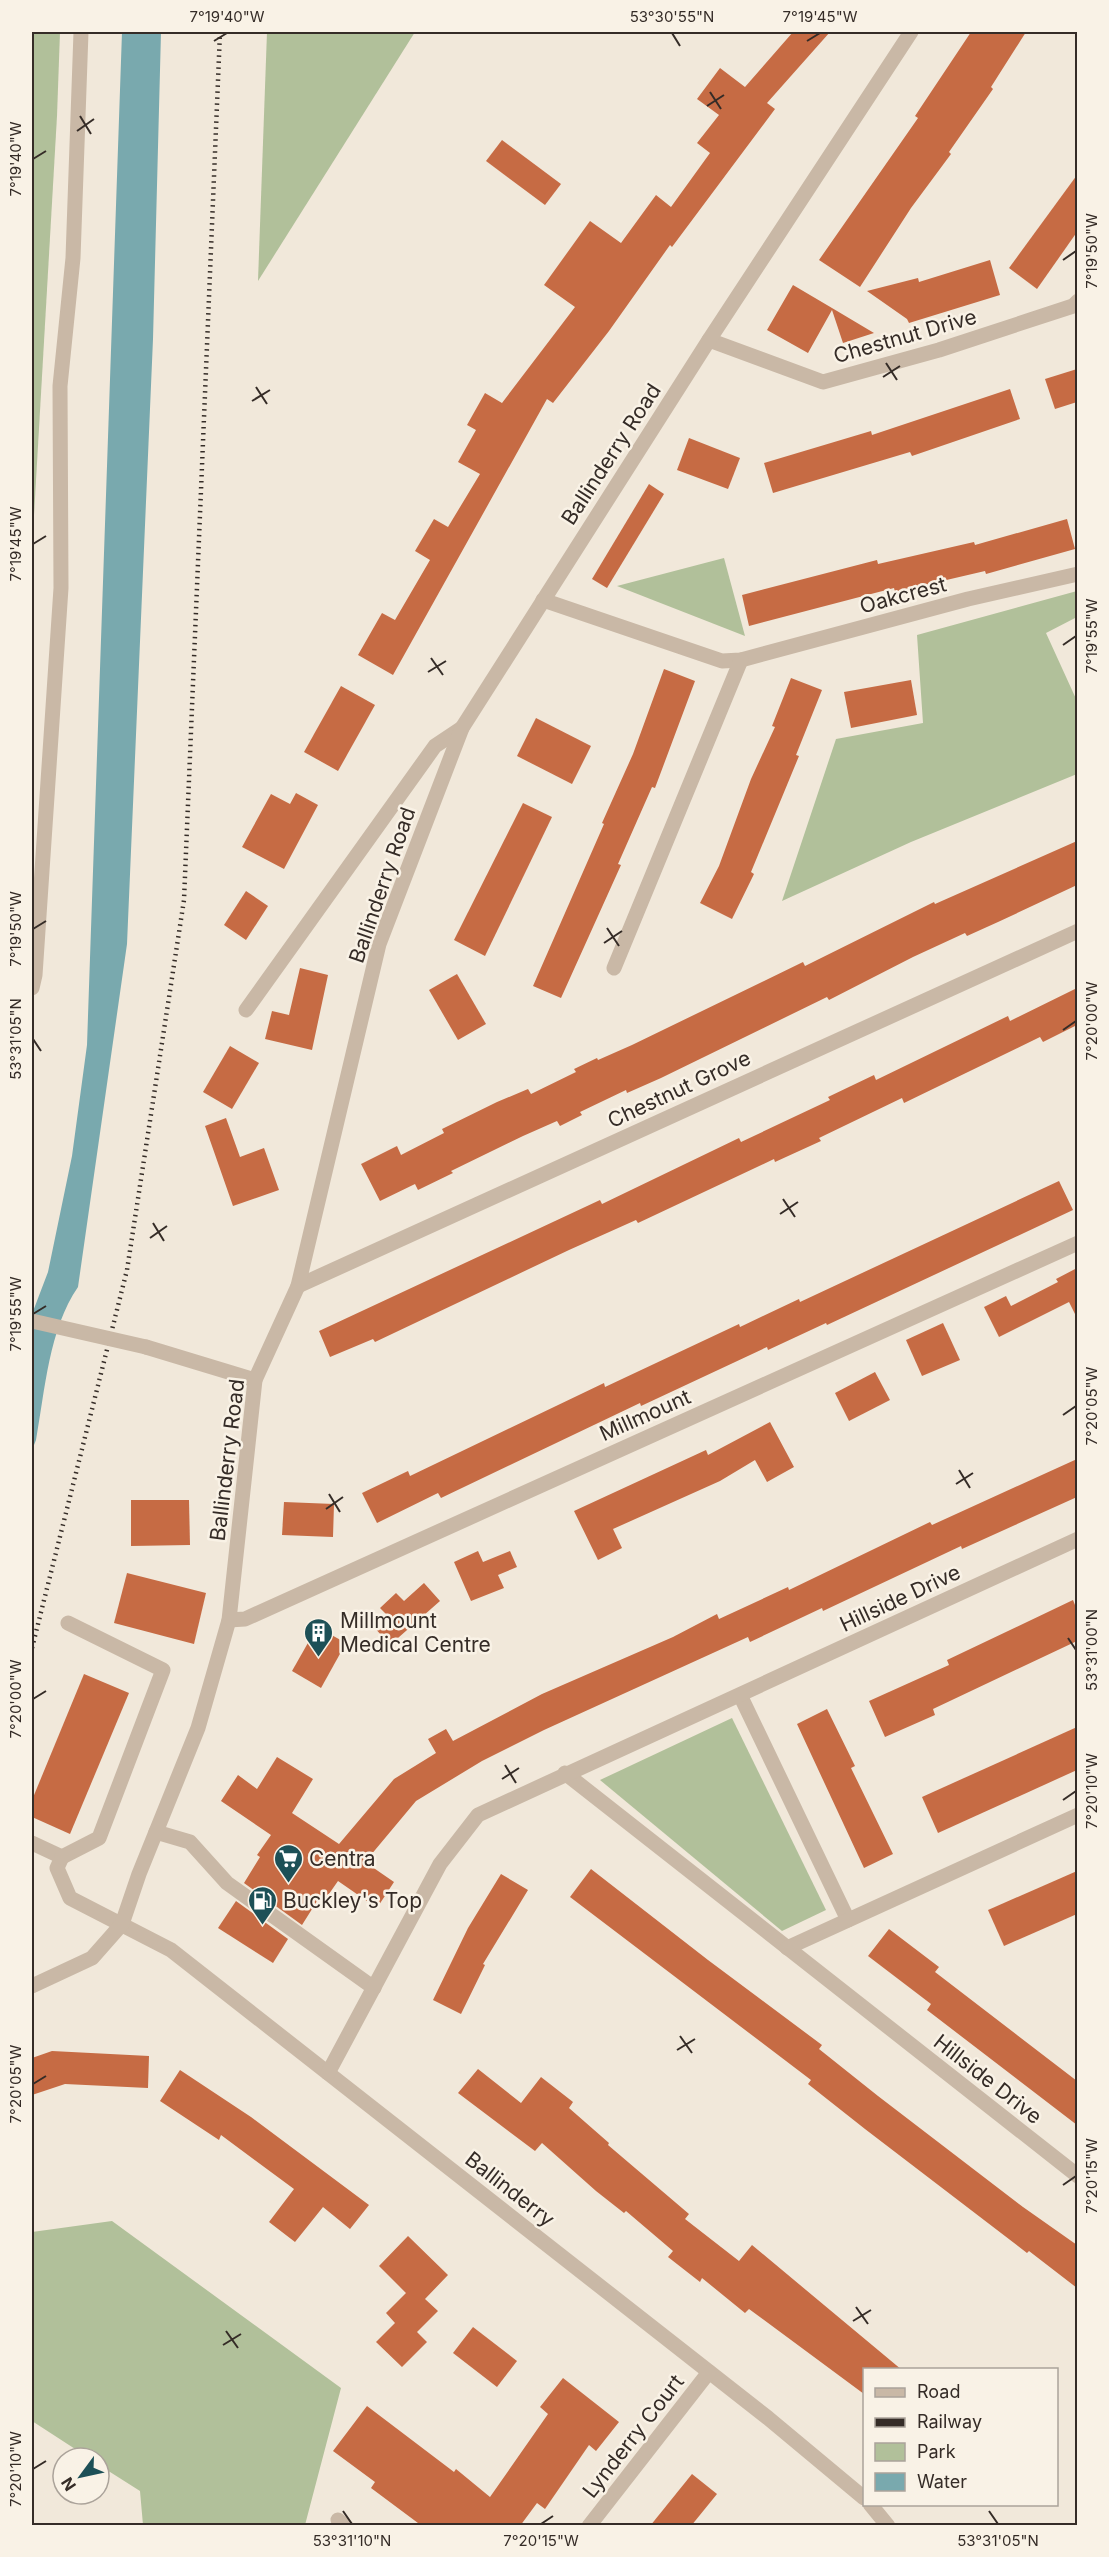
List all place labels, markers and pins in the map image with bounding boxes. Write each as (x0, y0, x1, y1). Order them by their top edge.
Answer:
place label: Millmount Medical Centre (340, 1608, 491, 1657)
building icon: Millmount Medical Centre (303, 1616, 335, 1658)
supermarket icon: Centra (272, 1842, 304, 1884)
place label: Centra (309, 1846, 376, 1871)
fuel station icon: Buckley's Top (246, 1884, 278, 1926)
place label: Buckley's Top (283, 1888, 422, 1913)

